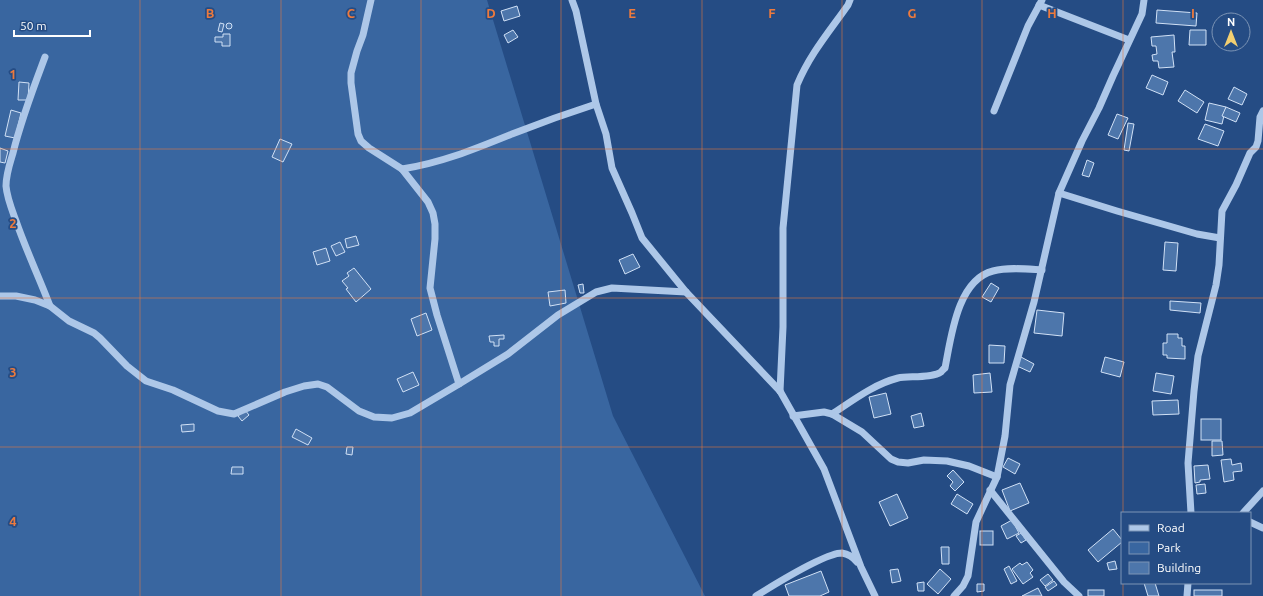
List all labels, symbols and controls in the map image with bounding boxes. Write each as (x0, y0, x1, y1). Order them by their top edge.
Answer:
text: B (206, 6, 215, 20)
text: C (347, 6, 356, 20)
text: D (486, 6, 496, 20)
text: E (628, 6, 636, 20)
text: F (768, 6, 776, 20)
text: G (908, 6, 917, 20)
text: H (1047, 6, 1057, 20)
text: I (1191, 6, 1195, 20)
scale bar (14, 12, 90, 38)
north arrow (1211, 12, 1251, 52)
text: N (1227, 16, 1235, 28)
text: 50 m (20, 19, 47, 32)
text: 1 (9, 67, 17, 81)
text: 2 (9, 216, 17, 230)
text: 3 (9, 365, 17, 379)
legend (1121, 512, 1251, 584)
text: 4 (9, 514, 17, 528)
text: Road (1157, 521, 1185, 534)
text: Park (1157, 541, 1181, 554)
text: Building (1157, 561, 1201, 574)

